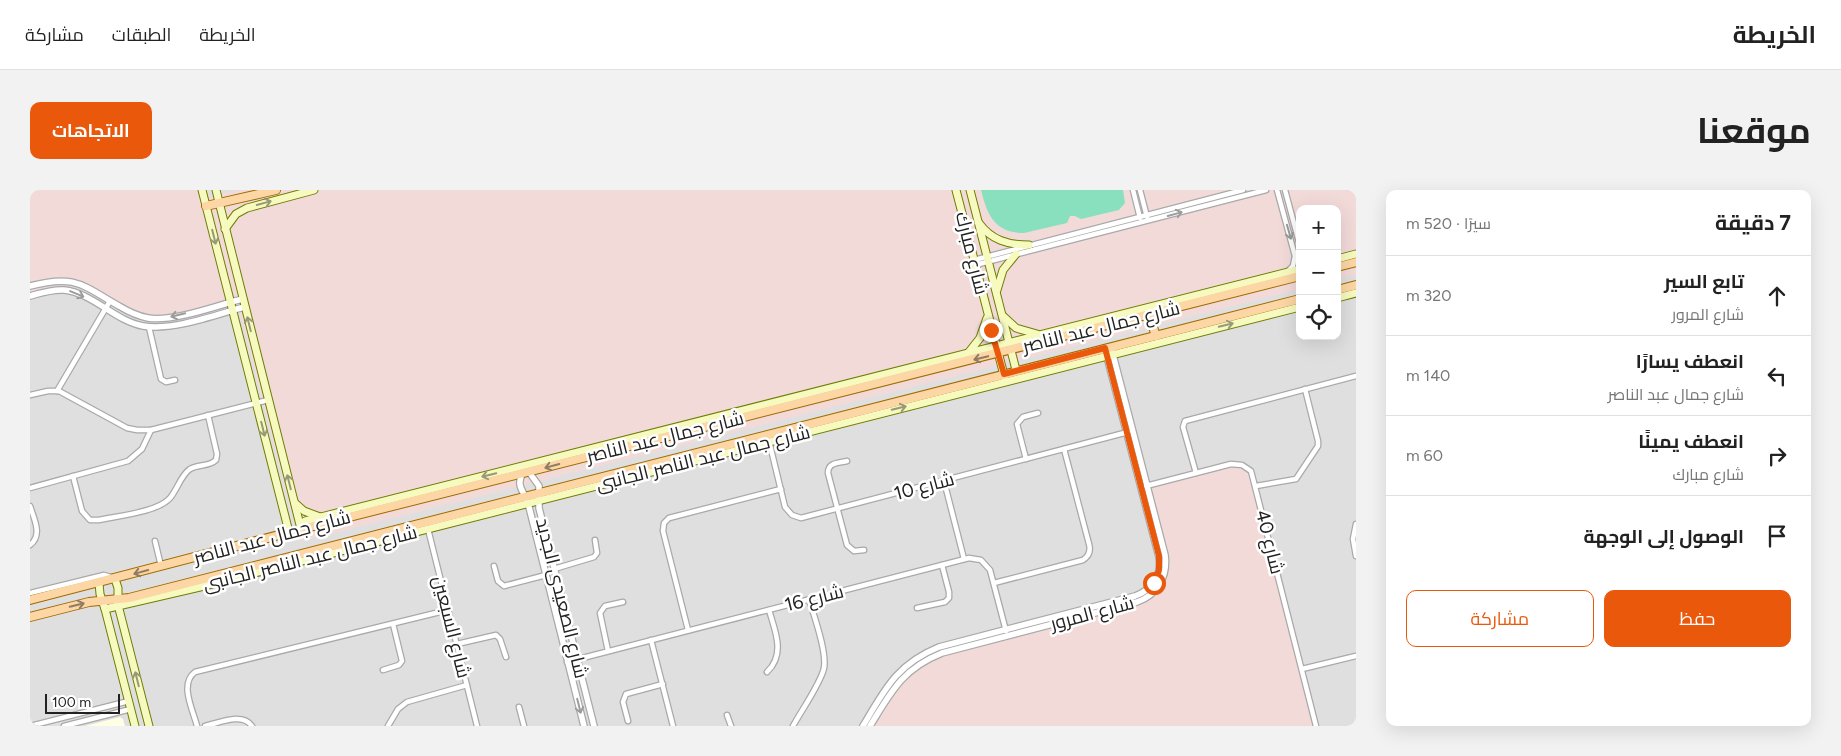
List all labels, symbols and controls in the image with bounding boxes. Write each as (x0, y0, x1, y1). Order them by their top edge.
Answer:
text: الخريطة (1733, 20, 1816, 49)
text: مشاركة (25, 24, 84, 46)
text: الطبقات (112, 24, 171, 46)
text: الخريطة (199, 24, 256, 46)
button: الاتجاهات (30, 102, 152, 159)
text: موقعنا (1697, 110, 1811, 152)
one-way arrow (256, 198, 272, 207)
map controls (1296, 205, 1341, 340)
button: + (1296, 205, 1341, 250)
street label: شارع مبارك (949, 209, 993, 297)
one-way arrow (1166, 209, 1182, 218)
text: 7 دقيقة (1715, 210, 1791, 235)
text: سيرًا · 520 m (1406, 214, 1491, 233)
one-way arrow (1284, 223, 1294, 239)
one-way arrow (210, 229, 219, 245)
button: − (1296, 250, 1341, 295)
text: تابع السير (1664, 270, 1744, 293)
icon: ahead (1763, 282, 1791, 310)
text: 320 m (1406, 286, 1451, 305)
one-way arrow (69, 290, 84, 300)
button: locate (1296, 295, 1341, 340)
street label: شارع جمال عبد الناصر (1019, 296, 1183, 360)
text: شارع المرور (1672, 305, 1744, 324)
one-way arrow (170, 311, 186, 320)
one-way arrow (243, 317, 253, 333)
route end (980, 319, 1003, 342)
one-way arrow (1218, 320, 1234, 329)
text: انعطف يسارًا (1636, 350, 1744, 373)
one-way arrow (974, 354, 990, 363)
icon: left (1763, 362, 1791, 390)
text: 140 m (1406, 366, 1450, 385)
text: شارع جمال عبد الناصر (1608, 385, 1744, 404)
one-way arrow (891, 403, 907, 412)
street label: شارع جمال عبد الناصر (583, 406, 747, 470)
one-way arrow (258, 420, 268, 436)
street label: شارع جمال عبد الناصر الجانبى (594, 420, 813, 498)
text: انعطف يمينًا (1638, 430, 1744, 453)
icon: right (1763, 442, 1791, 470)
text: 60 m (1406, 446, 1443, 465)
one-way arrow (545, 462, 561, 471)
text: شارع مبارك (1673, 465, 1744, 484)
street label: شارع 10 (891, 467, 957, 507)
one-way arrow (482, 470, 498, 480)
one-way arrow (284, 474, 293, 490)
street label: شارع جمال عبد الناصر (190, 505, 354, 571)
street label: شارع 40 (1249, 507, 1289, 577)
street label: شارع الصعيدى الجديد (529, 515, 593, 681)
street label: شارع جمال عبد الناصر الجانبى (201, 520, 420, 598)
icon: arrive (1763, 522, 1791, 550)
text: الوصول إلى الوجهة (1584, 525, 1744, 548)
one-way arrow (133, 567, 149, 577)
route start (1143, 572, 1166, 595)
street label: شارع السبعين (426, 573, 476, 681)
street label: شارع 16 (782, 580, 846, 618)
button: مشاركة (1406, 590, 1594, 647)
button: حفظ (1604, 590, 1791, 647)
street label: شارع المرور (1047, 591, 1137, 637)
one-way arrow (69, 599, 85, 609)
one-way arrow (132, 671, 141, 687)
scale bar (45, 691, 120, 714)
text: 100 m (52, 694, 91, 711)
one-way arrow (575, 697, 584, 713)

